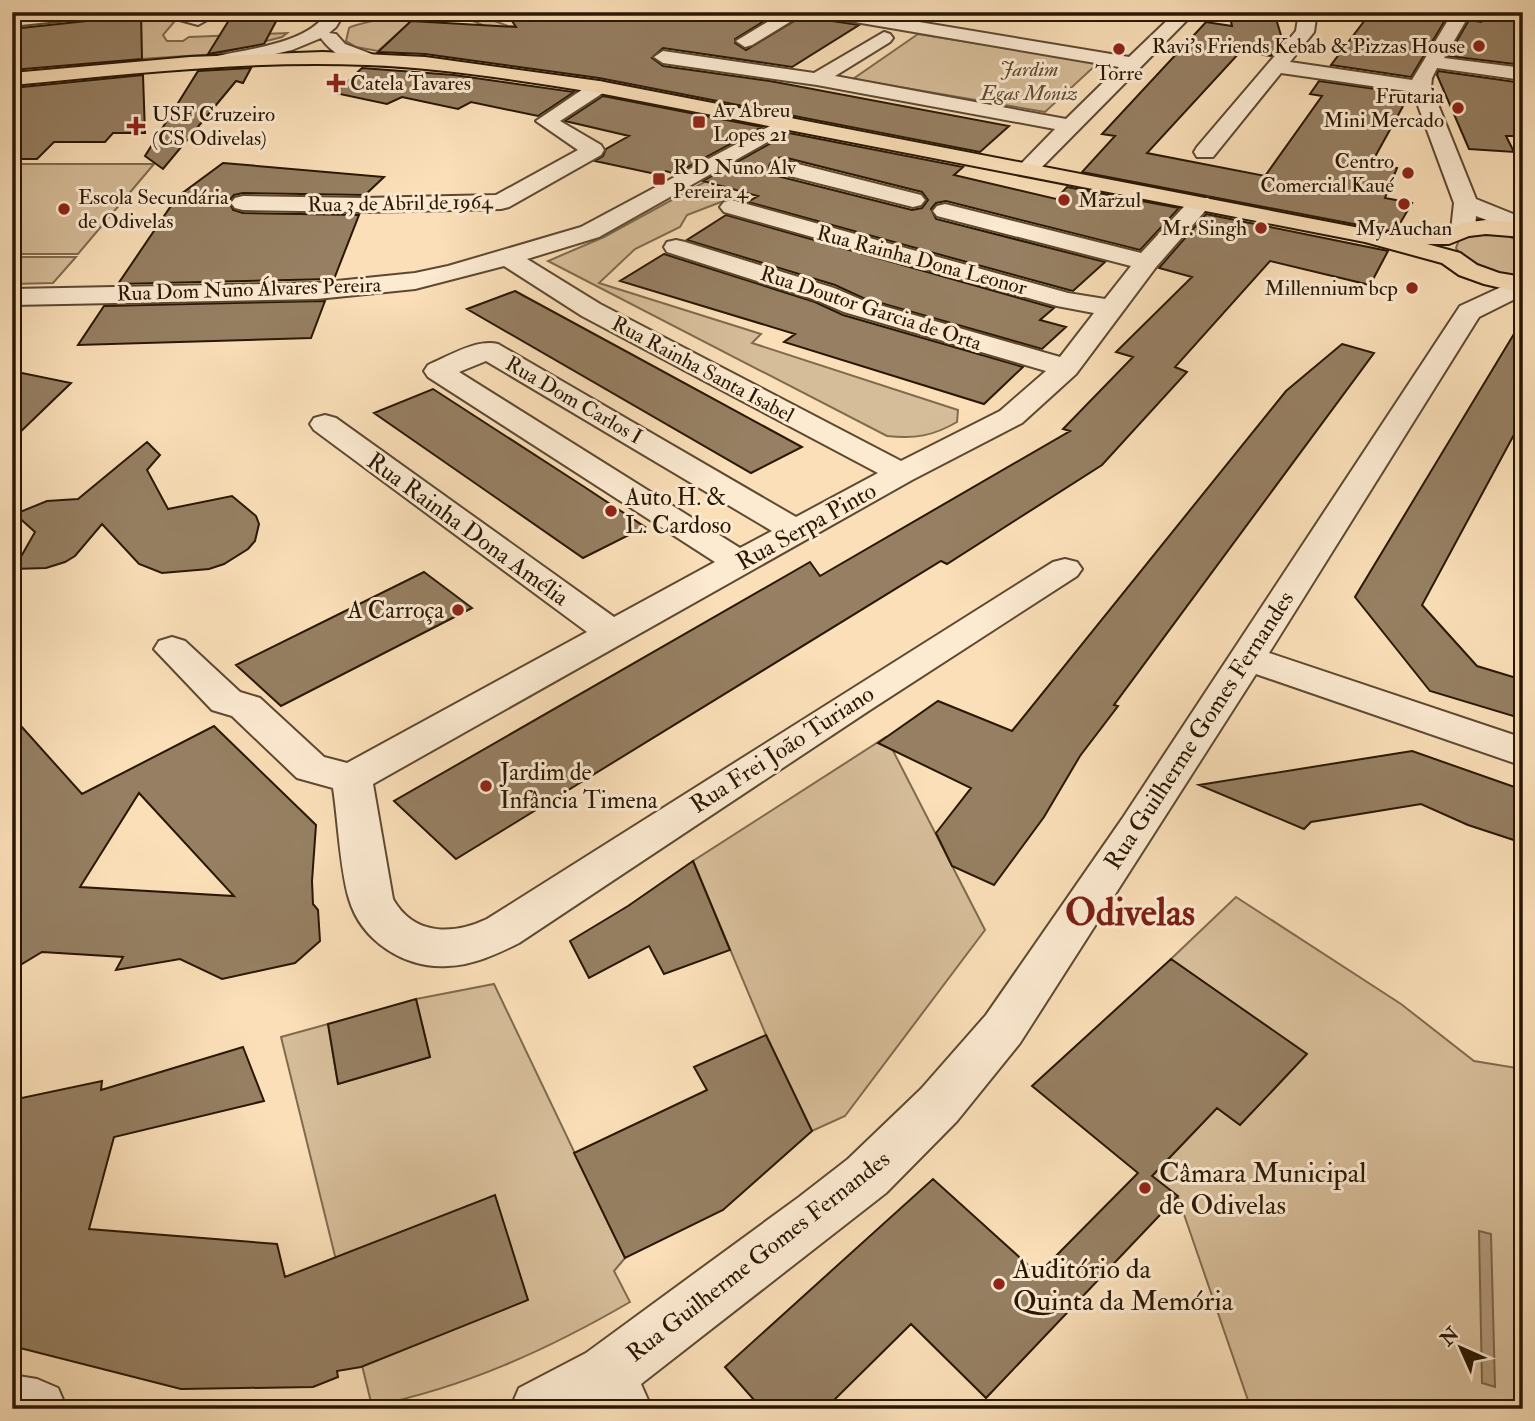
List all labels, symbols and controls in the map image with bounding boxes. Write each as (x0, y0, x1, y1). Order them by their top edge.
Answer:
place label: Ravi's Friends Kebab & Pizzas House (1152, 33, 1465, 60)
marker: Ravi's Friends Kebab & Pizzas House (1471, 38, 1487, 54)
marker: Torre (1111, 41, 1127, 57)
park label: Jardim Egas Moniz (978, 56, 1078, 107)
place label: Torre (1095, 60, 1143, 87)
place label: Catela Tavares (350, 70, 471, 97)
marker: Catela Tavares (328, 75, 344, 91)
place label: Frutaria Mini Mercado (1323, 83, 1444, 134)
place label: Av Abreu Lopes 21 (712, 97, 790, 148)
marker: Frutaria Mini Mercado (1450, 100, 1466, 116)
place label: USF Cruzeiro (CS Odivelas) (152, 101, 275, 152)
marker: Av Abreu Lopes 21 (691, 114, 707, 130)
marker: USF Cruzeiro (CS Odivelas) (126, 116, 146, 136)
place label: Centro Comercial Kaué (1260, 148, 1394, 199)
place label: R D Nuno Alv Pereira 4 (673, 154, 797, 205)
marker: Centro Comercial Kaué (1400, 165, 1416, 181)
marker: R D Nuno Alv Pereira 4 (651, 171, 667, 187)
place label: Escola Secundária de Odivelas (78, 184, 229, 235)
place label: Marzul (1078, 187, 1142, 214)
street label: Rua 3 de Abril de 1964 (307, 188, 494, 219)
marker: Marzul (1056, 192, 1072, 208)
marker: My Auchan (1396, 196, 1412, 212)
marker: Escola Secundária de Odivelas (56, 201, 72, 217)
place label: Mr. Singh (1161, 215, 1247, 242)
place label: My Auchan (1356, 215, 1452, 242)
street label: Rua Rainha Dona Leonor (814, 219, 1030, 302)
marker: Mr. Singh (1253, 220, 1269, 236)
street label: Rua Doutor Garcia de Orta (757, 260, 985, 357)
street label: Rua Dom Nuno Álvares Pereira (116, 271, 382, 308)
place label: Millennium bcp (1265, 275, 1398, 302)
marker: Millennium bcp (1404, 280, 1420, 296)
street label: Rua Rainha Santa Isabel (607, 310, 799, 429)
street label: Rua Dom Carlos I (500, 350, 647, 451)
street label: Rua Rainha Dona Amélia (361, 446, 576, 614)
street label: Rua Serpa Pinto (731, 475, 882, 578)
place label: Auto H. & L. Cardoso (624, 482, 731, 541)
marker: Auto H. & L. Cardoso (603, 503, 619, 519)
street label: Rua Guilherme Gomes Fernandes (1098, 585, 1301, 876)
place label: A Carroça (346, 595, 445, 626)
marker: A Carroça (450, 602, 466, 618)
street label: Rua Frei João Turiano (684, 678, 880, 820)
place label: Jardim de Infância Timena (499, 757, 659, 816)
marker: Jardim de Infância Timena (478, 778, 494, 794)
district label: Odivelas (1065, 889, 1195, 937)
street label: Rua Guilherme Gomes Fernandes (620, 1144, 896, 1369)
place label: Câmara Municipal de Odivelas (1159, 1156, 1366, 1223)
marker: Câmara Municipal de Odivelas (1137, 1180, 1153, 1196)
place label: Auditório da Quinta da Memória (1012, 1252, 1234, 1319)
marker: Auditório da Quinta da Memória (991, 1276, 1007, 1292)
north arrow (1426, 1312, 1496, 1382)
text: N (1434, 1321, 1465, 1352)

